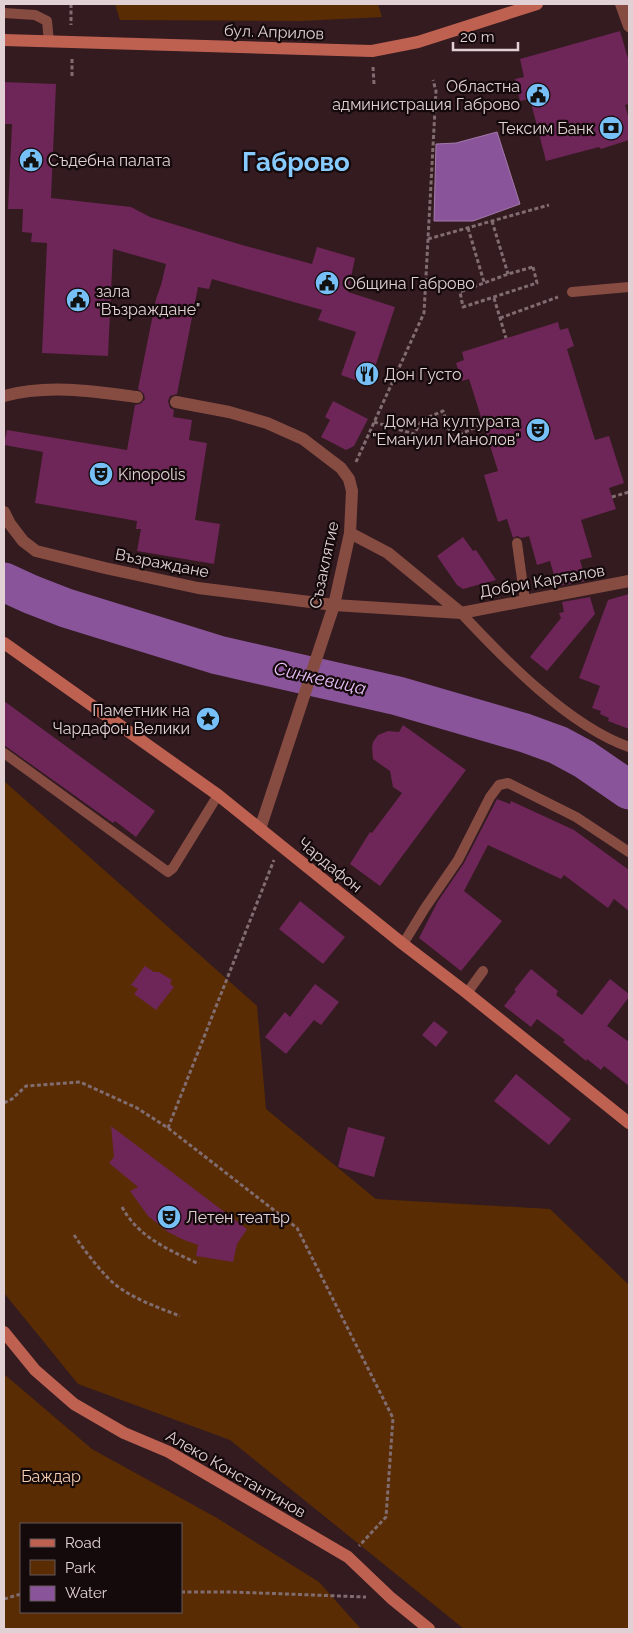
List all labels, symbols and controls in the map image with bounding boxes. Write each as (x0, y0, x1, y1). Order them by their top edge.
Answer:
scale bar (453, 20, 518, 52)
street label: бул. Априлов (224, 21, 324, 43)
text: 20 m (460, 28, 495, 46)
place label: Областна администрация Габрово (332, 77, 520, 114)
public building icon: Областна администрация Габрово (525, 82, 551, 108)
bank icon: Тексим Банк (598, 115, 624, 141)
place label: Тексим Банк (498, 119, 594, 138)
public building icon: Съдебна палата (18, 147, 44, 173)
district label: Габрово (242, 147, 350, 177)
place label: Съдебна палата (48, 151, 171, 170)
public building icon: Община Габрово (314, 270, 340, 296)
place label: Община Габрово (344, 274, 475, 293)
place label: зала "Възраждане" (96, 282, 201, 319)
public building icon: зала "Възраждане" (65, 287, 91, 313)
restaurant icon: Дон Густо (354, 361, 380, 387)
place label: Дон Густо (384, 365, 461, 384)
place label: Дом на културата "Емануил Манолов" (372, 412, 520, 449)
theatre icon: Дом на културата "Емануил Манолов" (525, 417, 551, 443)
theatre icon: Kinopolis (88, 461, 114, 487)
place label: Kinopolis (118, 465, 186, 484)
street label: Съзаклятие (305, 520, 343, 610)
street label: Възраждане (113, 545, 211, 581)
street label: Добри Карталов (478, 561, 606, 601)
water label: Синкевица (272, 657, 368, 699)
place label: Паметник на Чардафон Велики (53, 701, 190, 738)
place icon: Паметник на Чардафон Велики (195, 706, 221, 732)
street label: Чардафон (294, 833, 366, 897)
theatre icon: Летен театър (156, 1204, 182, 1230)
place label: Летен театър (186, 1208, 290, 1227)
street label: Алеко Константинов (163, 1426, 309, 1522)
park label: Баждар (21, 1467, 81, 1486)
legend (20, 1523, 182, 1613)
text: Road (65, 1534, 101, 1552)
text: Park (65, 1559, 96, 1577)
text: Water (65, 1584, 108, 1602)

